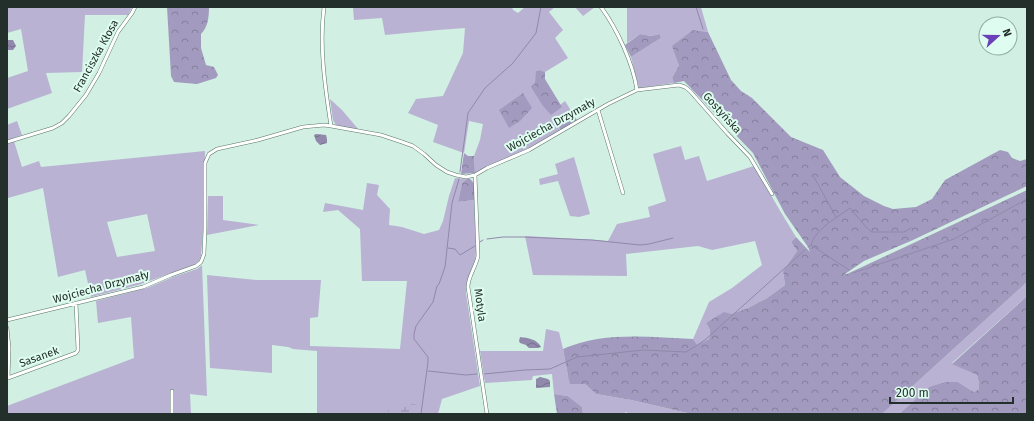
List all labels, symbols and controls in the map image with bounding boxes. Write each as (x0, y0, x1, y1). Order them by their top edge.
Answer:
north arrow (978, 16, 1018, 56)
street label: Franciszka Kłosa (71, 17, 121, 95)
text: N (999, 27, 1014, 38)
street label: Gostyńska (700, 90, 744, 136)
street label: Wojciecha Drzymały (505, 95, 598, 155)
street label: Wojciecha Drzymały (51, 268, 151, 306)
street label: Motyla (471, 288, 489, 322)
street label: Sasanek (18, 344, 61, 370)
scale bar (890, 379, 1013, 405)
text: 200 m (896, 386, 929, 400)

